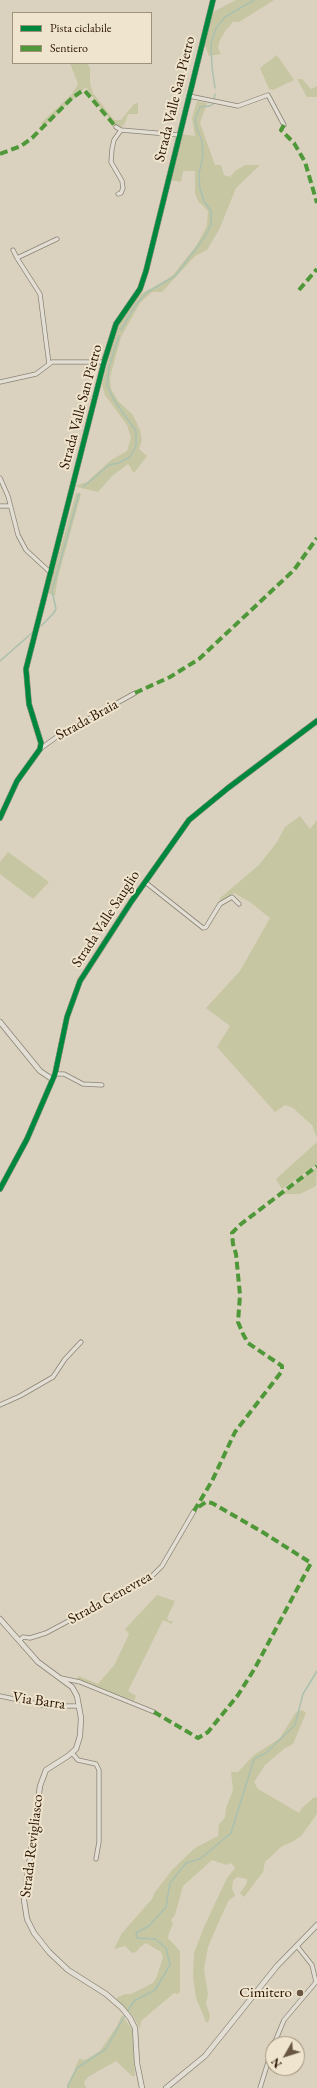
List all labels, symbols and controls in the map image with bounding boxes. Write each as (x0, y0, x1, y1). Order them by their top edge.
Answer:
legend (12, 12, 152, 64)
text: Pista ciclabile (50, 20, 111, 36)
street label: Strada Valle San Pietro (151, 34, 199, 164)
text: Sentiero (50, 40, 88, 56)
street label: Strada Valle San Pietro (56, 343, 106, 471)
street label: Strada Braia (53, 695, 121, 745)
street label: Strada Valle Sauglio (68, 867, 144, 971)
street label: Strada Genevrea (65, 1568, 155, 1628)
street label: Via Barra (11, 1688, 67, 1714)
street label: Strada Revigliasco (17, 1793, 47, 1899)
place label: Cimitero (239, 1984, 292, 2002)
marker: Cimitero (295, 1988, 305, 1998)
north arrow (265, 2036, 305, 2076)
text: N (268, 2055, 285, 2071)

